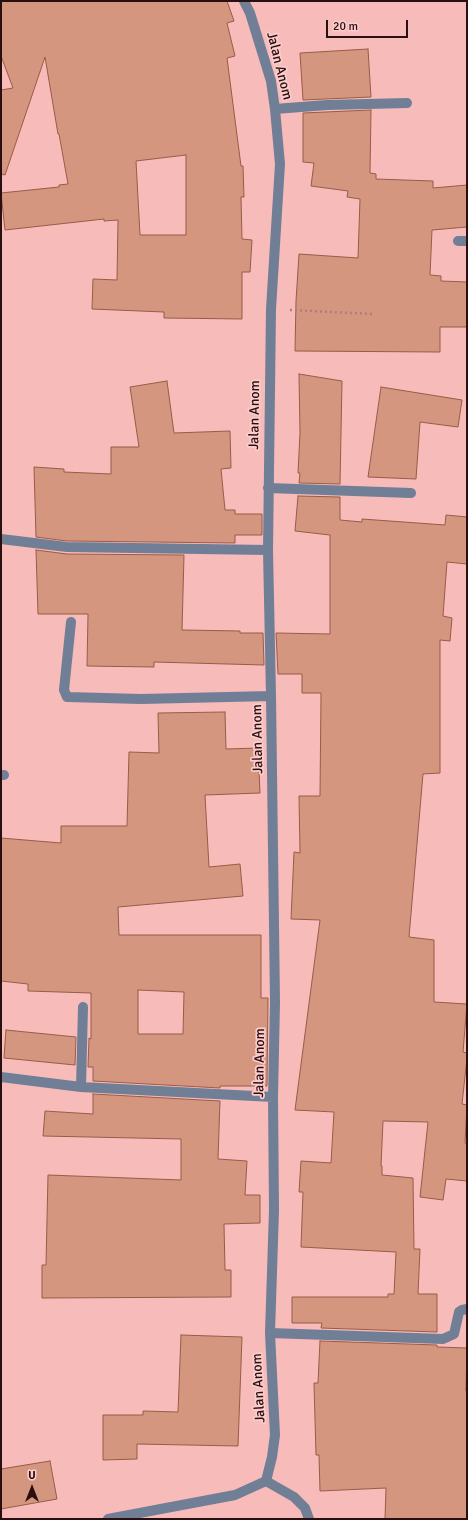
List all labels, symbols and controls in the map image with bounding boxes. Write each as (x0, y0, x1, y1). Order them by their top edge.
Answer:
scale bar (328, 12, 410, 38)
text: 20 m (333, 19, 358, 34)
street label: Jalan Anom (262, 30, 296, 102)
street label: Jalan Anom (246, 380, 264, 450)
street label: Jalan Anom (249, 704, 267, 774)
street label: Jalan Anom (251, 1028, 269, 1098)
street label: Jalan Anom (249, 1353, 269, 1423)
north arrow (12, 1468, 52, 1508)
text: U (28, 1469, 36, 1482)

